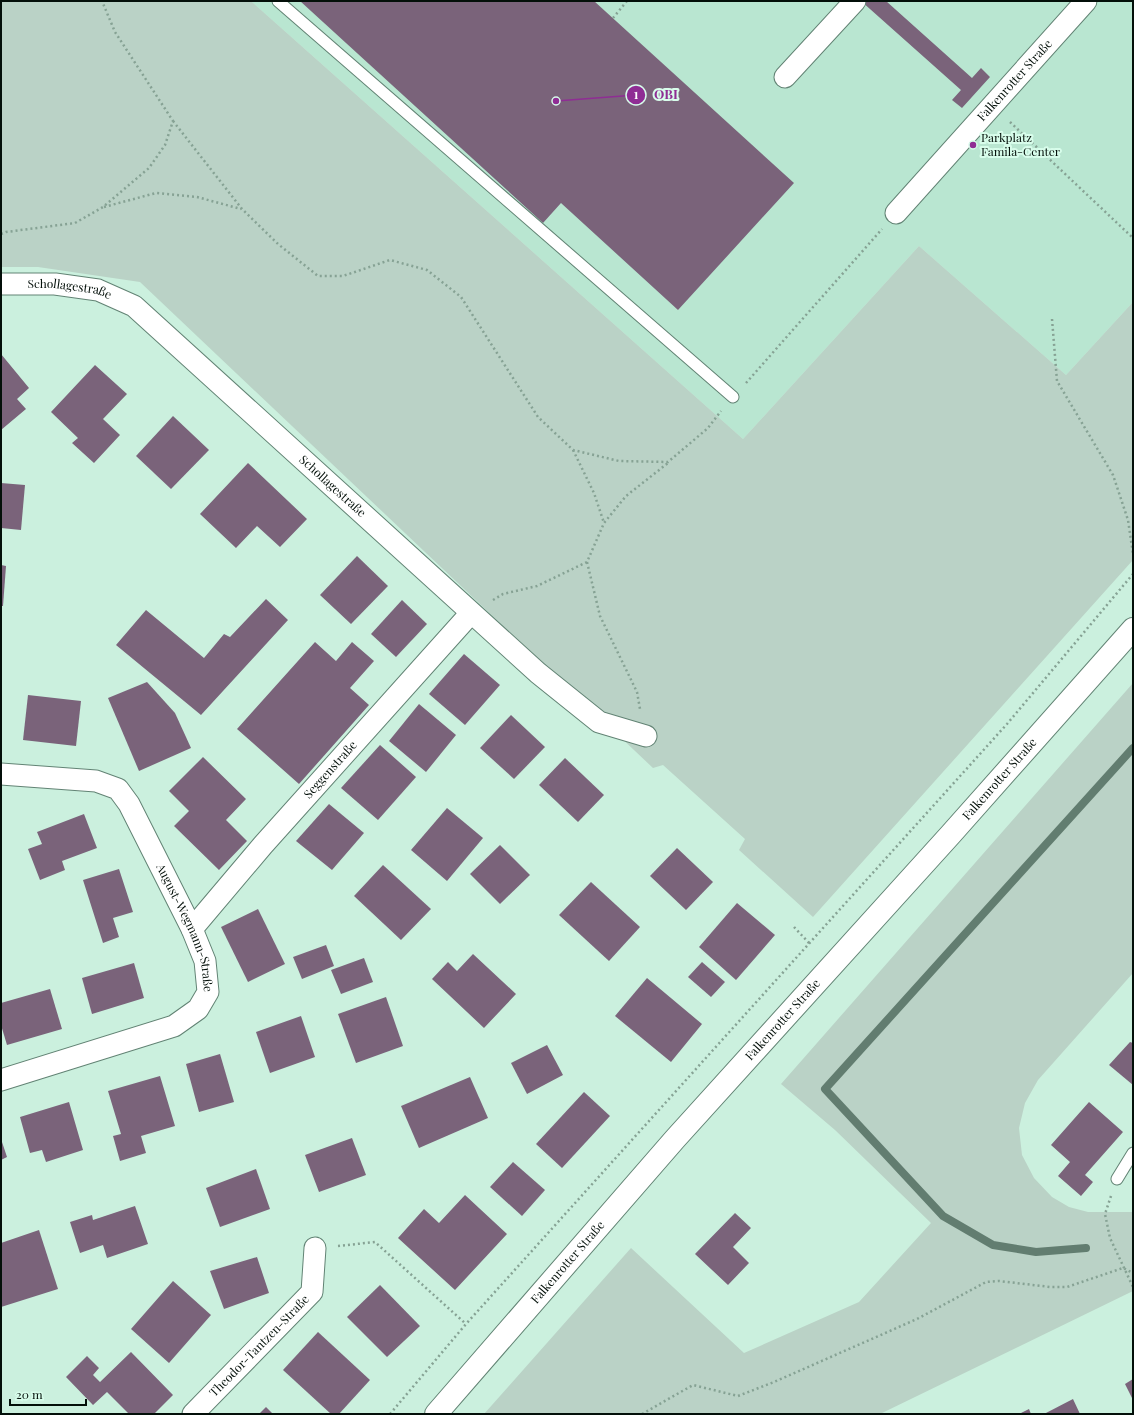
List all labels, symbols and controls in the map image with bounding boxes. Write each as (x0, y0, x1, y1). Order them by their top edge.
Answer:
street label: Falkenrotter Straße (973, 35, 1055, 124)
callout: OBI (626, 82, 686, 107)
text: OBI (654, 85, 678, 102)
text: 1 (634, 86, 639, 102)
place label: Parkplatz Famila-Center (981, 129, 1061, 159)
marker: Parkplatz Famila-Center (968, 140, 978, 150)
street label: Schollagestraße (27, 275, 115, 302)
street label: Schollagestraße (296, 451, 370, 520)
street label: Falkenrotter Straße (958, 734, 1040, 823)
street label: Seggenstraße (300, 737, 360, 801)
street label: August-Wegmann-Straße (153, 860, 217, 993)
street label: Falkenrotter Straße (741, 975, 823, 1063)
street label: Falkenrotter Straße (527, 1217, 607, 1306)
street label: Theodor-Tantzen-Straße (205, 1291, 312, 1400)
scale bar (10, 1381, 86, 1407)
text: 20 m (16, 1386, 43, 1402)

